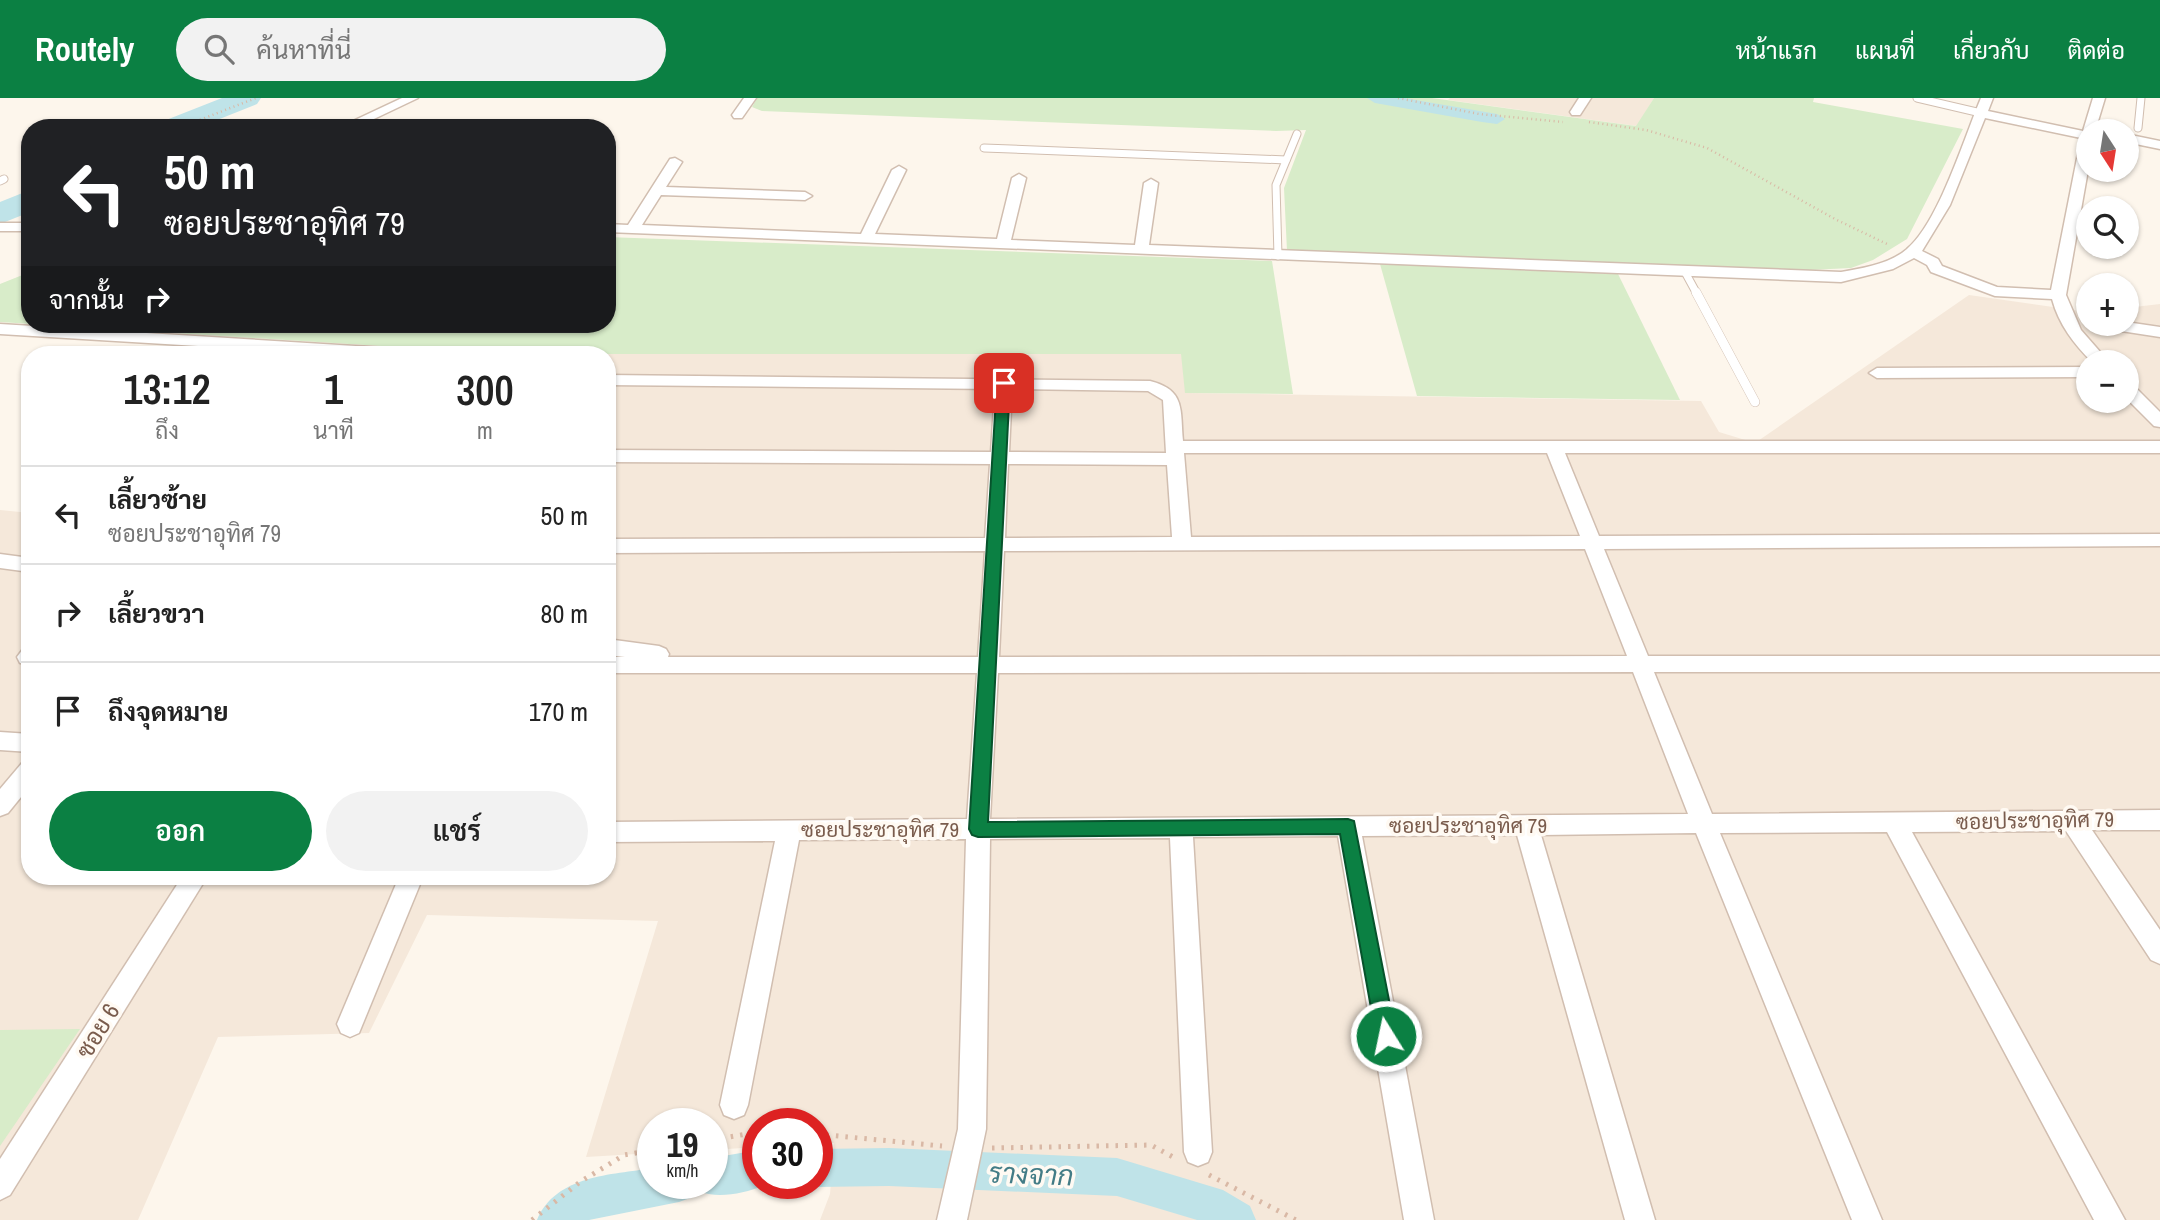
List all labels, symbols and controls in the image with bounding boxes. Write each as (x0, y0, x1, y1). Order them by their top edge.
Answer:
search box (176, 18, 666, 81)
text: Routely (35, 27, 134, 71)
icon: search (200, 30, 238, 68)
text: ค้นหาที่นี่ (256, 32, 351, 67)
text: หน้าแรก (1736, 34, 1817, 66)
text: แผนที่ (1855, 34, 1915, 66)
text: เกี่ยวกับ (1953, 34, 2030, 66)
text: ติดต่อ (2068, 34, 2125, 66)
north arrow (2076, 119, 2138, 182)
map controls (2076, 119, 2139, 413)
text: 50 m (164, 138, 256, 204)
icon: left (49, 147, 140, 238)
button: search (2076, 196, 2139, 259)
text: ซอยประชาอุทิศ 79 (164, 202, 405, 245)
button: + (2076, 273, 2139, 336)
icon: right (138, 280, 176, 318)
text: จากนั้น (49, 282, 124, 317)
button: − (2076, 350, 2139, 413)
pin (974, 353, 1034, 413)
text: 13:12 (123, 361, 211, 417)
text: 1 (324, 361, 343, 417)
text: 300 (456, 362, 514, 418)
icon: arrive (985, 364, 1023, 402)
text: ถึง (155, 415, 179, 446)
text: นาที (313, 415, 354, 446)
text: m (477, 415, 493, 446)
text: เลี้ยวซ้าย (108, 482, 207, 517)
icon: left (49, 496, 87, 534)
text: 50 m (541, 498, 588, 533)
text: ซอยประชาอุทิศ 79 (108, 518, 281, 549)
icon: right (49, 594, 87, 632)
text: เลี้ยวขวา (108, 596, 205, 631)
text: 80 m (541, 596, 588, 631)
icon: arrive (49, 692, 87, 730)
text: ถึงจุดหมาย (108, 694, 229, 729)
text: 170 m (529, 694, 588, 729)
button: ออก (49, 791, 312, 871)
button: แชร์ (326, 791, 588, 871)
street label: ซอยประชาอุทิศ 79 (1956, 805, 2114, 836)
street label: ซอยประชาอุทิศ 79 (1389, 811, 1547, 840)
street label: ซอยประชาอุทิศ 79 (801, 815, 959, 844)
street label: ซอย 6 (68, 997, 126, 1064)
position arrow (1349, 999, 1423, 1073)
speed limit sign: 30 (742, 1108, 833, 1199)
text: 19 (667, 1121, 698, 1168)
water label: รางจาก (988, 1154, 1074, 1194)
text: km/h (667, 1158, 699, 1183)

